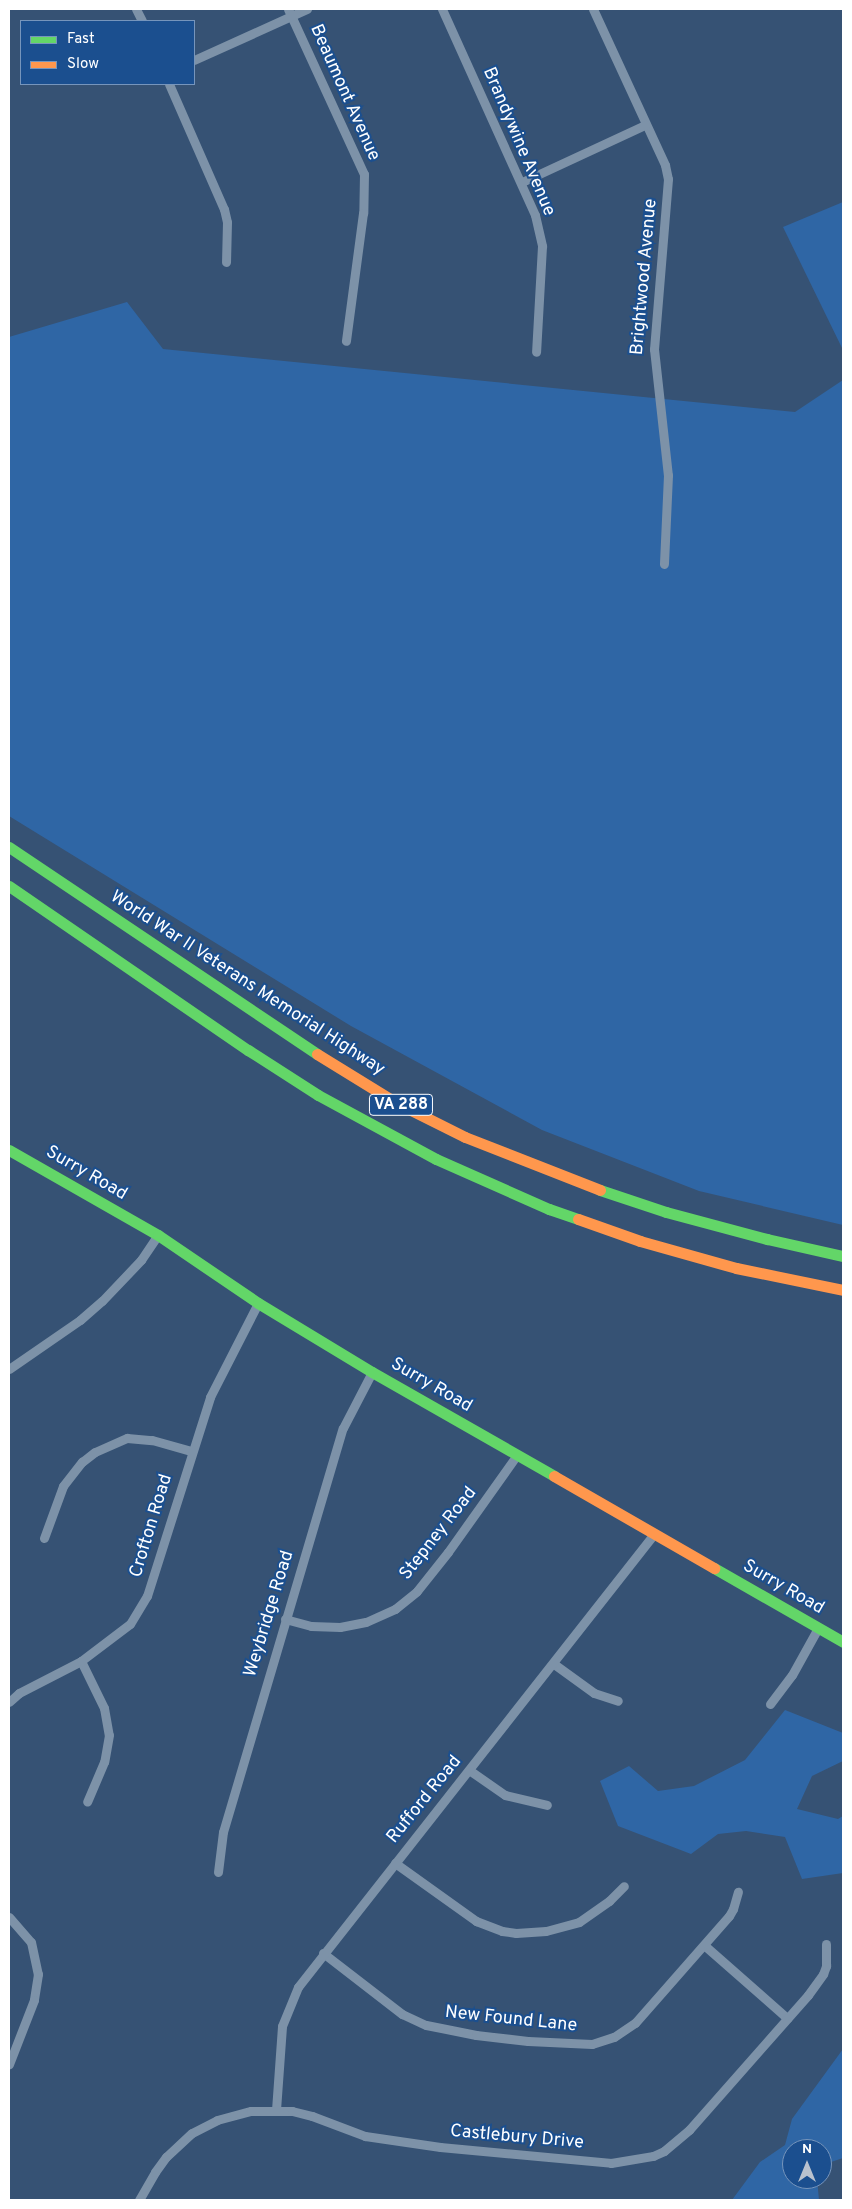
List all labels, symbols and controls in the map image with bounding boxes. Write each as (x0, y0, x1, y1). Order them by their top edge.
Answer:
legend (20, 20, 195, 85)
street label: Beaumont Avenue (304, 21, 384, 165)
text: Fast (67, 30, 95, 49)
text: Slow (67, 55, 99, 74)
street label: Brandywine Avenue (477, 64, 559, 220)
street label: Brightwood Avenue (627, 198, 663, 356)
street label: World War II Veterans Memorial Highway (105, 887, 389, 1081)
road number: VA 288 (368, 1092, 434, 1118)
street label: Surry Road (41, 1142, 131, 1206)
street label: Surry Road (386, 1354, 476, 1418)
street label: Crofton Road (126, 1472, 178, 1580)
street label: Stepney Road (396, 1483, 482, 1585)
street label: Weybridge Road (241, 1548, 299, 1680)
street label: Surry Road (738, 1556, 828, 1620)
street label: Rufford Road (383, 1752, 467, 1848)
street label: New Found Lane (444, 2002, 578, 2038)
street label: Castlebury Drive (449, 2121, 585, 2155)
north arrow (782, 2139, 832, 2189)
text: N (802, 2141, 812, 2158)

